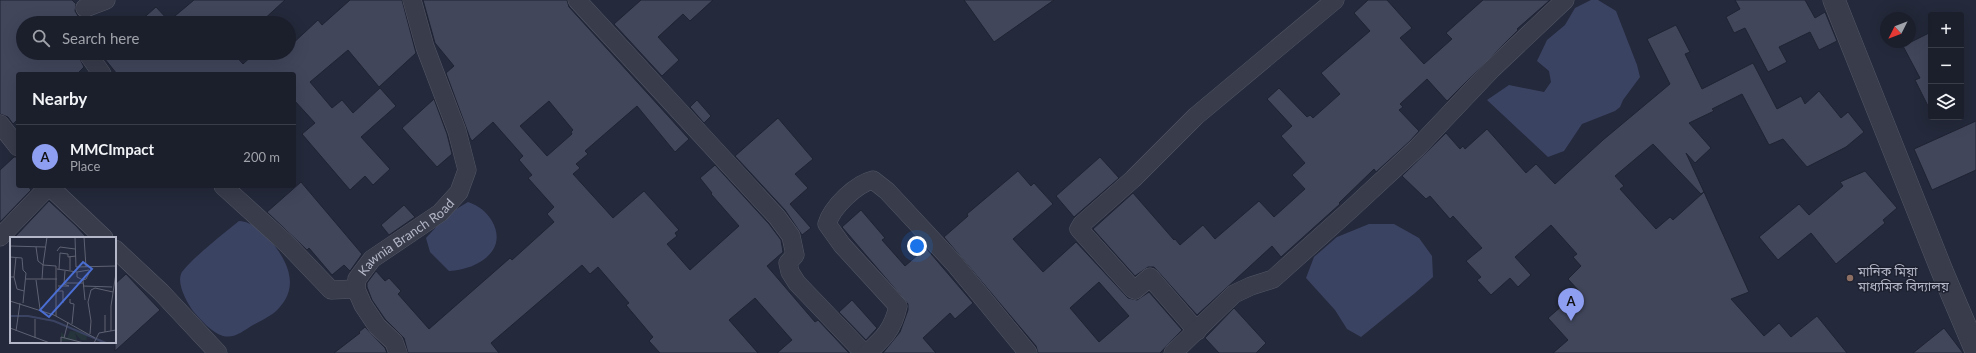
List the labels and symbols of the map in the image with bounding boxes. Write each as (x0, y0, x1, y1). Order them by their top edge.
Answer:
north arrow (1880, 12, 1916, 48)
street label: Kawnia Branch Road (354, 195, 457, 279)
your location (907, 236, 927, 256)
inset map (10, 237, 116, 343)
place label: মানিক মিয়া মাধ্যমিক বিদ্যালয় (1857, 263, 1950, 294)
marker: মানিক মিয়া মাধ্যমিক বিদ্যালয় (1845, 273, 1855, 283)
pin: A (1558, 288, 1584, 321)

